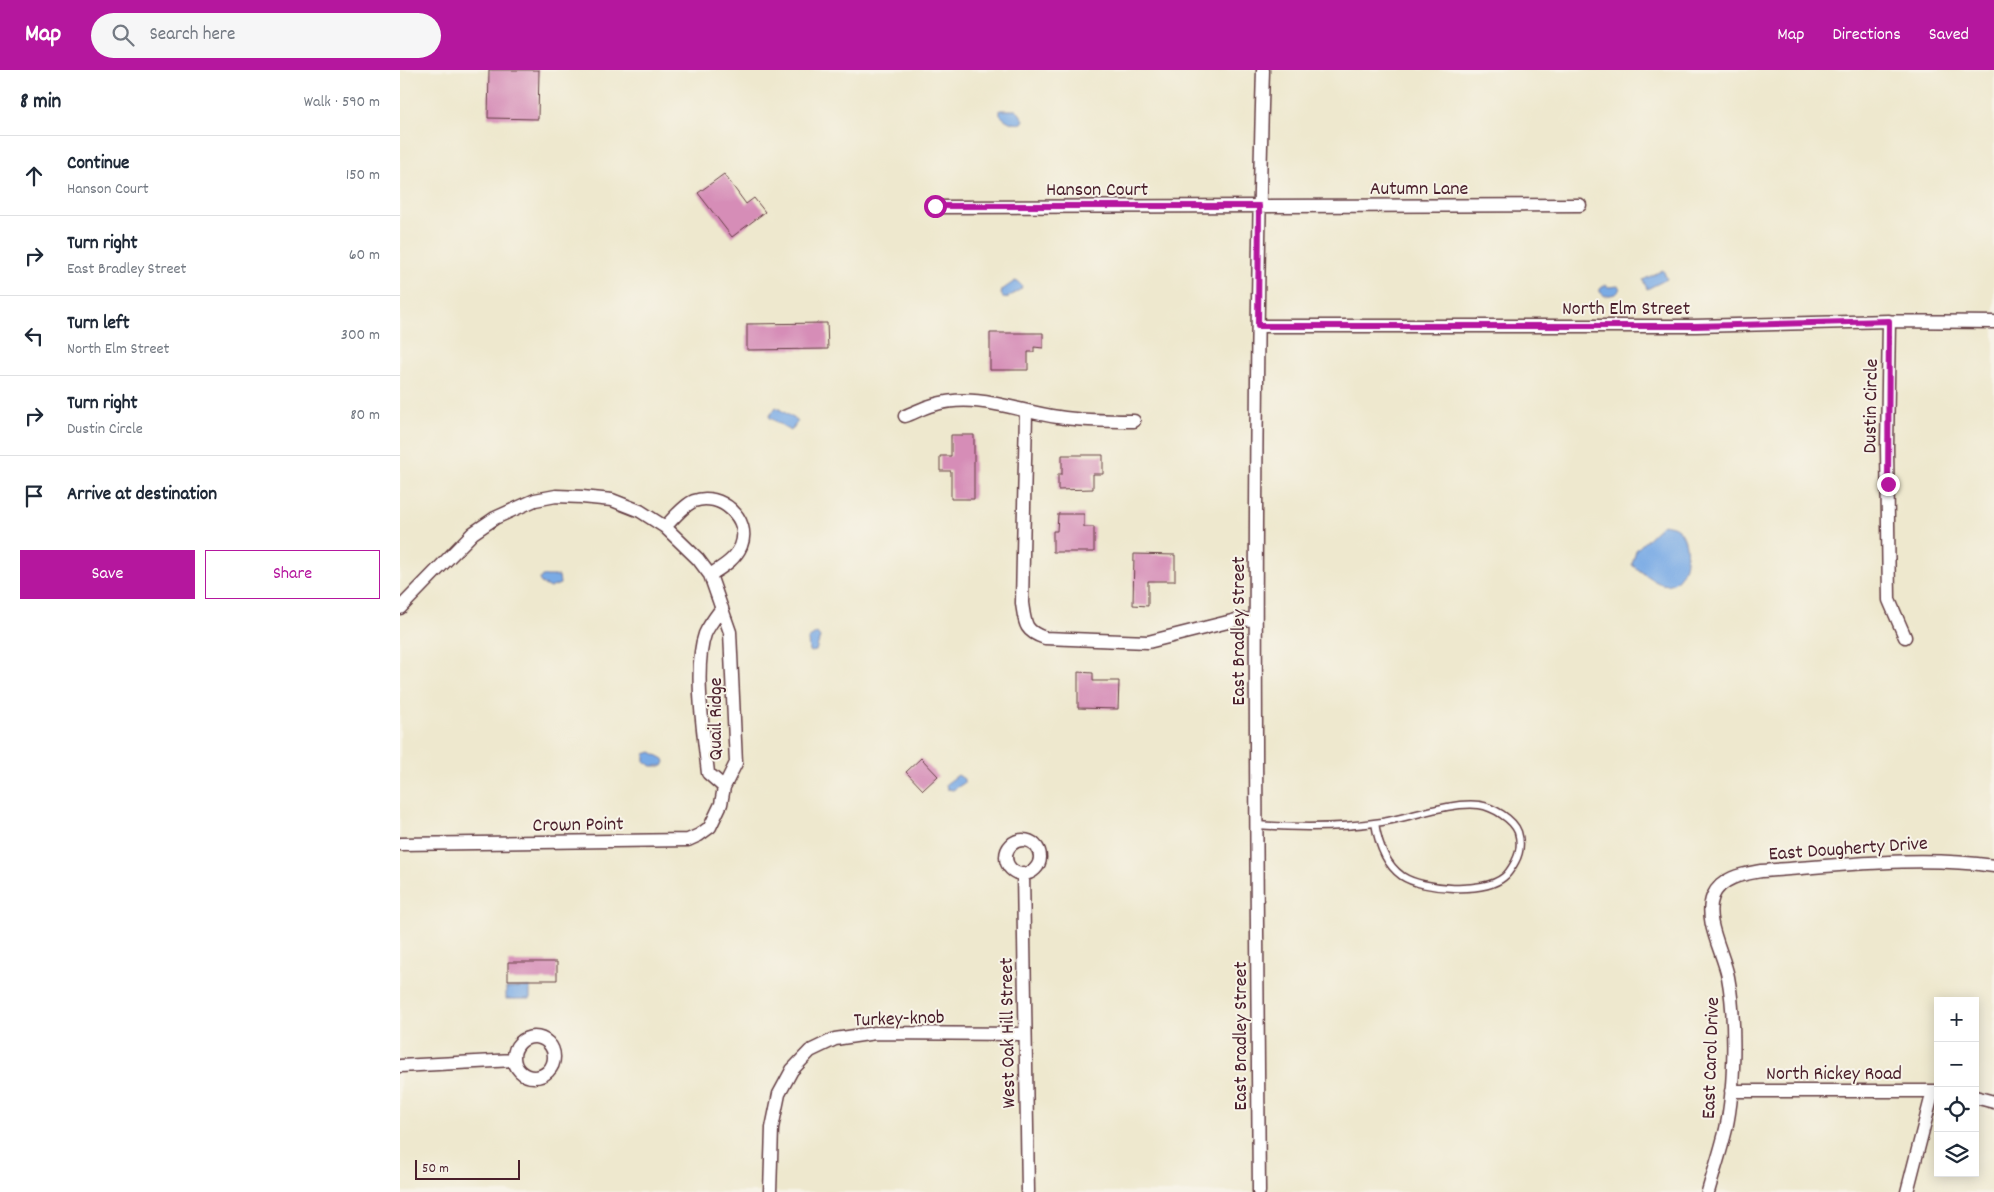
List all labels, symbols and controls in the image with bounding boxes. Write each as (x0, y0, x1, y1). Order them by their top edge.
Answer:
search box (91, 13, 441, 58)
text: Map (25, 18, 61, 52)
icon: search (109, 21, 137, 49)
text: Search here (149, 22, 235, 49)
text: Map (1777, 23, 1804, 48)
text: Directions (1832, 23, 1901, 48)
text: Saved (1929, 23, 1969, 48)
text: 8 min (20, 88, 61, 118)
text: Walk · 590 m (304, 91, 380, 114)
text: Continue (67, 151, 129, 178)
icon: ahead (20, 162, 48, 190)
text: 150 m (346, 164, 380, 187)
street label: Autumn Lane (1370, 176, 1469, 204)
street label: Hanson Court (1046, 177, 1148, 205)
text: Hanson Court (67, 178, 149, 201)
route start (924, 195, 947, 218)
text: Turn right (67, 231, 138, 258)
icon: right (20, 242, 48, 270)
text: 60 m (349, 244, 380, 267)
text: East Bradley Street (67, 258, 186, 281)
street label: North Elm Street (1562, 296, 1690, 324)
text: Turn left (67, 311, 130, 338)
icon: left (20, 322, 48, 350)
text: 300 m (341, 324, 380, 347)
text: North Elm Street (67, 338, 169, 361)
street label: Dustin Circle (1857, 358, 1887, 454)
text: Turn right (67, 391, 138, 418)
icon: right (20, 402, 48, 430)
text: 80 m (350, 404, 380, 427)
text: Dustin Circle (67, 418, 143, 441)
route end (1877, 473, 1900, 496)
icon: arrive (20, 482, 48, 510)
text: Arrive at destination (67, 482, 217, 509)
button: Save (20, 550, 195, 599)
button: Share (205, 550, 380, 599)
street label: East Bradley Street (1226, 556, 1254, 706)
street label: Quail Ridge (703, 677, 731, 761)
street label: Crown Point (532, 811, 624, 841)
street label: East Dougherty Drive (1768, 830, 1929, 870)
street label: West Oak Hill Street (994, 957, 1024, 1109)
street label: East Bradley Street (1228, 961, 1256, 1111)
street label: East Carol Drive (1696, 996, 1728, 1120)
map controls (1934, 997, 1979, 1177)
button: + (1934, 997, 1979, 1042)
street label: Turkey-knob (853, 1004, 945, 1036)
button: − (1934, 1042, 1979, 1087)
street label: North Rickey Road (1766, 1061, 1902, 1089)
button: locate (1934, 1087, 1979, 1132)
button: layers (1934, 1132, 1979, 1177)
scale bar (415, 1157, 520, 1180)
text: 50 m (422, 1159, 449, 1179)

